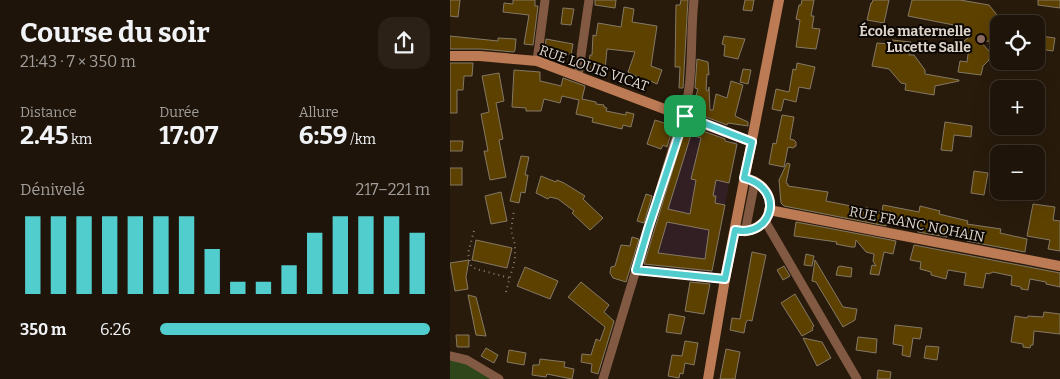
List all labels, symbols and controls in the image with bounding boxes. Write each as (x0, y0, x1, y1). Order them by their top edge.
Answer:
map controls (990, 15, 1045, 200)
button: locate (990, 15, 1045, 70)
text: Course du soir (20, 16, 210, 49)
button: share (378, 17, 430, 69)
place label: École maternelle Lucette Salle (859, 22, 971, 56)
marker: École maternelle Lucette Salle (975, 33, 987, 45)
street label: RUE LOUIS VICAT (537, 42, 651, 95)
text: 21:43 · 7 × 350 m (20, 52, 136, 71)
button: + (990, 80, 1045, 135)
pin (664, 95, 706, 137)
icon: arrive (671, 102, 699, 130)
text: Distance (20, 104, 77, 121)
text: Durée (159, 104, 199, 121)
text: Allure (299, 104, 339, 121)
text: 2.45 (20, 121, 68, 151)
text: 17:07 (159, 121, 218, 151)
text: 6:59 (299, 121, 347, 151)
text: km (68, 131, 92, 148)
text: /km (347, 131, 376, 148)
button: − (990, 145, 1045, 200)
text: Dénivelé (20, 180, 85, 199)
text: 217–221 m (356, 180, 430, 199)
street label: RUE FRANC NOHAIN (848, 203, 986, 246)
text: 350 m (20, 320, 66, 339)
text: 6:26 (100, 320, 131, 339)

